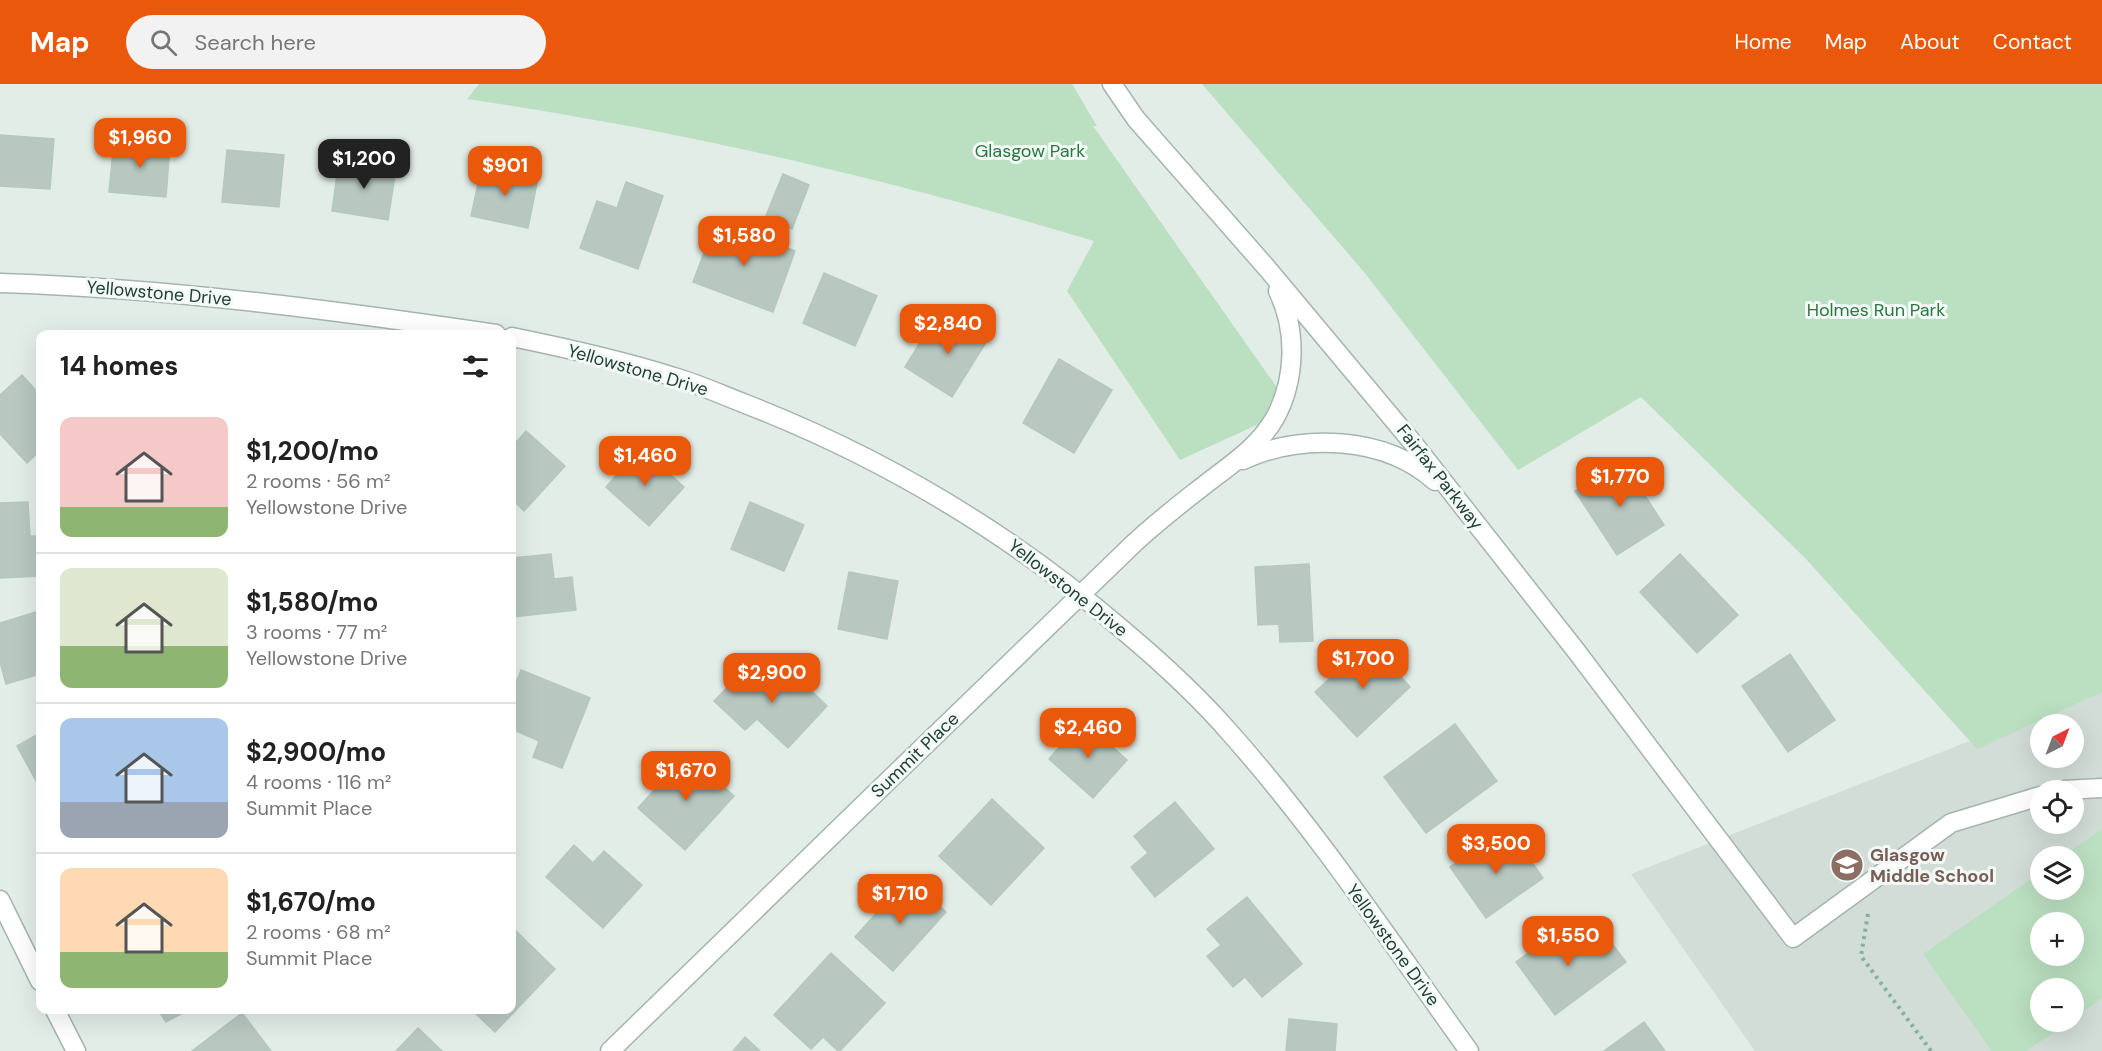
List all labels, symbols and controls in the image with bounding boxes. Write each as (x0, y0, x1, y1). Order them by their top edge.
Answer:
search box (126, 15, 546, 69)
text: Map (30, 24, 90, 61)
icon: search (147, 26, 180, 59)
text: Search here (195, 28, 316, 57)
text: Home (1734, 28, 1792, 56)
text: Map (1825, 28, 1867, 56)
text: About (1900, 28, 1960, 56)
text: Contact (1993, 28, 2072, 56)
pin: $1,960 (91, 118, 189, 169)
text: $1,960 (108, 124, 172, 150)
pin: $1,200 (315, 139, 413, 190)
park label: Glasgow Park (975, 139, 1085, 163)
text: $1,200 (332, 145, 396, 171)
pin: $901 (469, 146, 541, 197)
text: $901 (482, 152, 528, 178)
pin: $1,580 (695, 216, 793, 267)
text: $1,580 (712, 222, 776, 248)
street label: Yellowstone Drive (86, 275, 232, 311)
park label: Holmes Run Park (1807, 298, 1945, 322)
pin: $2,840 (899, 304, 997, 355)
text: $2,840 (914, 310, 982, 336)
street label: Yellowstone Drive (565, 338, 711, 402)
text: 14 homes (60, 349, 178, 383)
icon: filters (459, 350, 492, 383)
street label: Fairfax Parkway (1391, 419, 1489, 535)
text: $1,200/mo (246, 434, 379, 468)
pin: $1,460 (596, 436, 694, 487)
icon: home (108, 441, 180, 513)
text: $1,460 (613, 442, 677, 468)
pin: $1,770 (1571, 457, 1669, 508)
text: $1,770 (1590, 463, 1650, 489)
text: 2 rooms · 56 m² (246, 468, 391, 494)
text: Yellowstone Drive (246, 494, 407, 520)
street label: Yellowstone Drive (1003, 534, 1133, 642)
text: $1,580/mo (246, 585, 378, 619)
icon: home (108, 592, 180, 664)
text: 3 rooms · 77 m² (246, 619, 387, 645)
pin: $1,700 (1314, 639, 1412, 690)
text: Yellowstone Drive (246, 645, 407, 671)
text: $1,700 (1331, 645, 1395, 671)
pin: $2,900 (723, 653, 821, 704)
text: $2,900 (737, 659, 807, 685)
street label: Summit Place (866, 707, 964, 803)
pin: $2,460 (1039, 708, 1137, 759)
text: $2,460 (1054, 714, 1122, 740)
north arrow (2030, 714, 2084, 768)
map controls (2030, 714, 2084, 1032)
text: $2,900/mo (246, 735, 386, 769)
icon: home (108, 742, 180, 814)
pin: $1,670 (637, 751, 735, 802)
text: $1,670 (655, 757, 717, 783)
text: 4 rooms · 116 m² (246, 769, 391, 795)
button: locate (2030, 780, 2084, 834)
text: Summit Place (246, 795, 372, 821)
pin: $3,500 (1447, 824, 1545, 875)
text: $3,500 (1461, 830, 1531, 856)
place label: Glasgow Middle School (1870, 843, 1994, 888)
button: layers (2030, 846, 2084, 900)
school or university icon: Glasgow Middle School (1829, 847, 1865, 883)
pin: $1,710 (851, 874, 949, 925)
street label: Yellowstone Drive (1341, 879, 1445, 1011)
text: $1,710 (872, 880, 928, 906)
text: $1,670/mo (246, 885, 376, 919)
icon: home (108, 892, 180, 964)
button: + (2030, 912, 2084, 966)
pin: $1,550 (1519, 916, 1617, 967)
text: 2 rooms · 68 m² (246, 919, 391, 945)
text: $1,550 (1536, 922, 1600, 948)
text: Summit Place (246, 945, 372, 971)
button: − (2030, 978, 2084, 1032)

